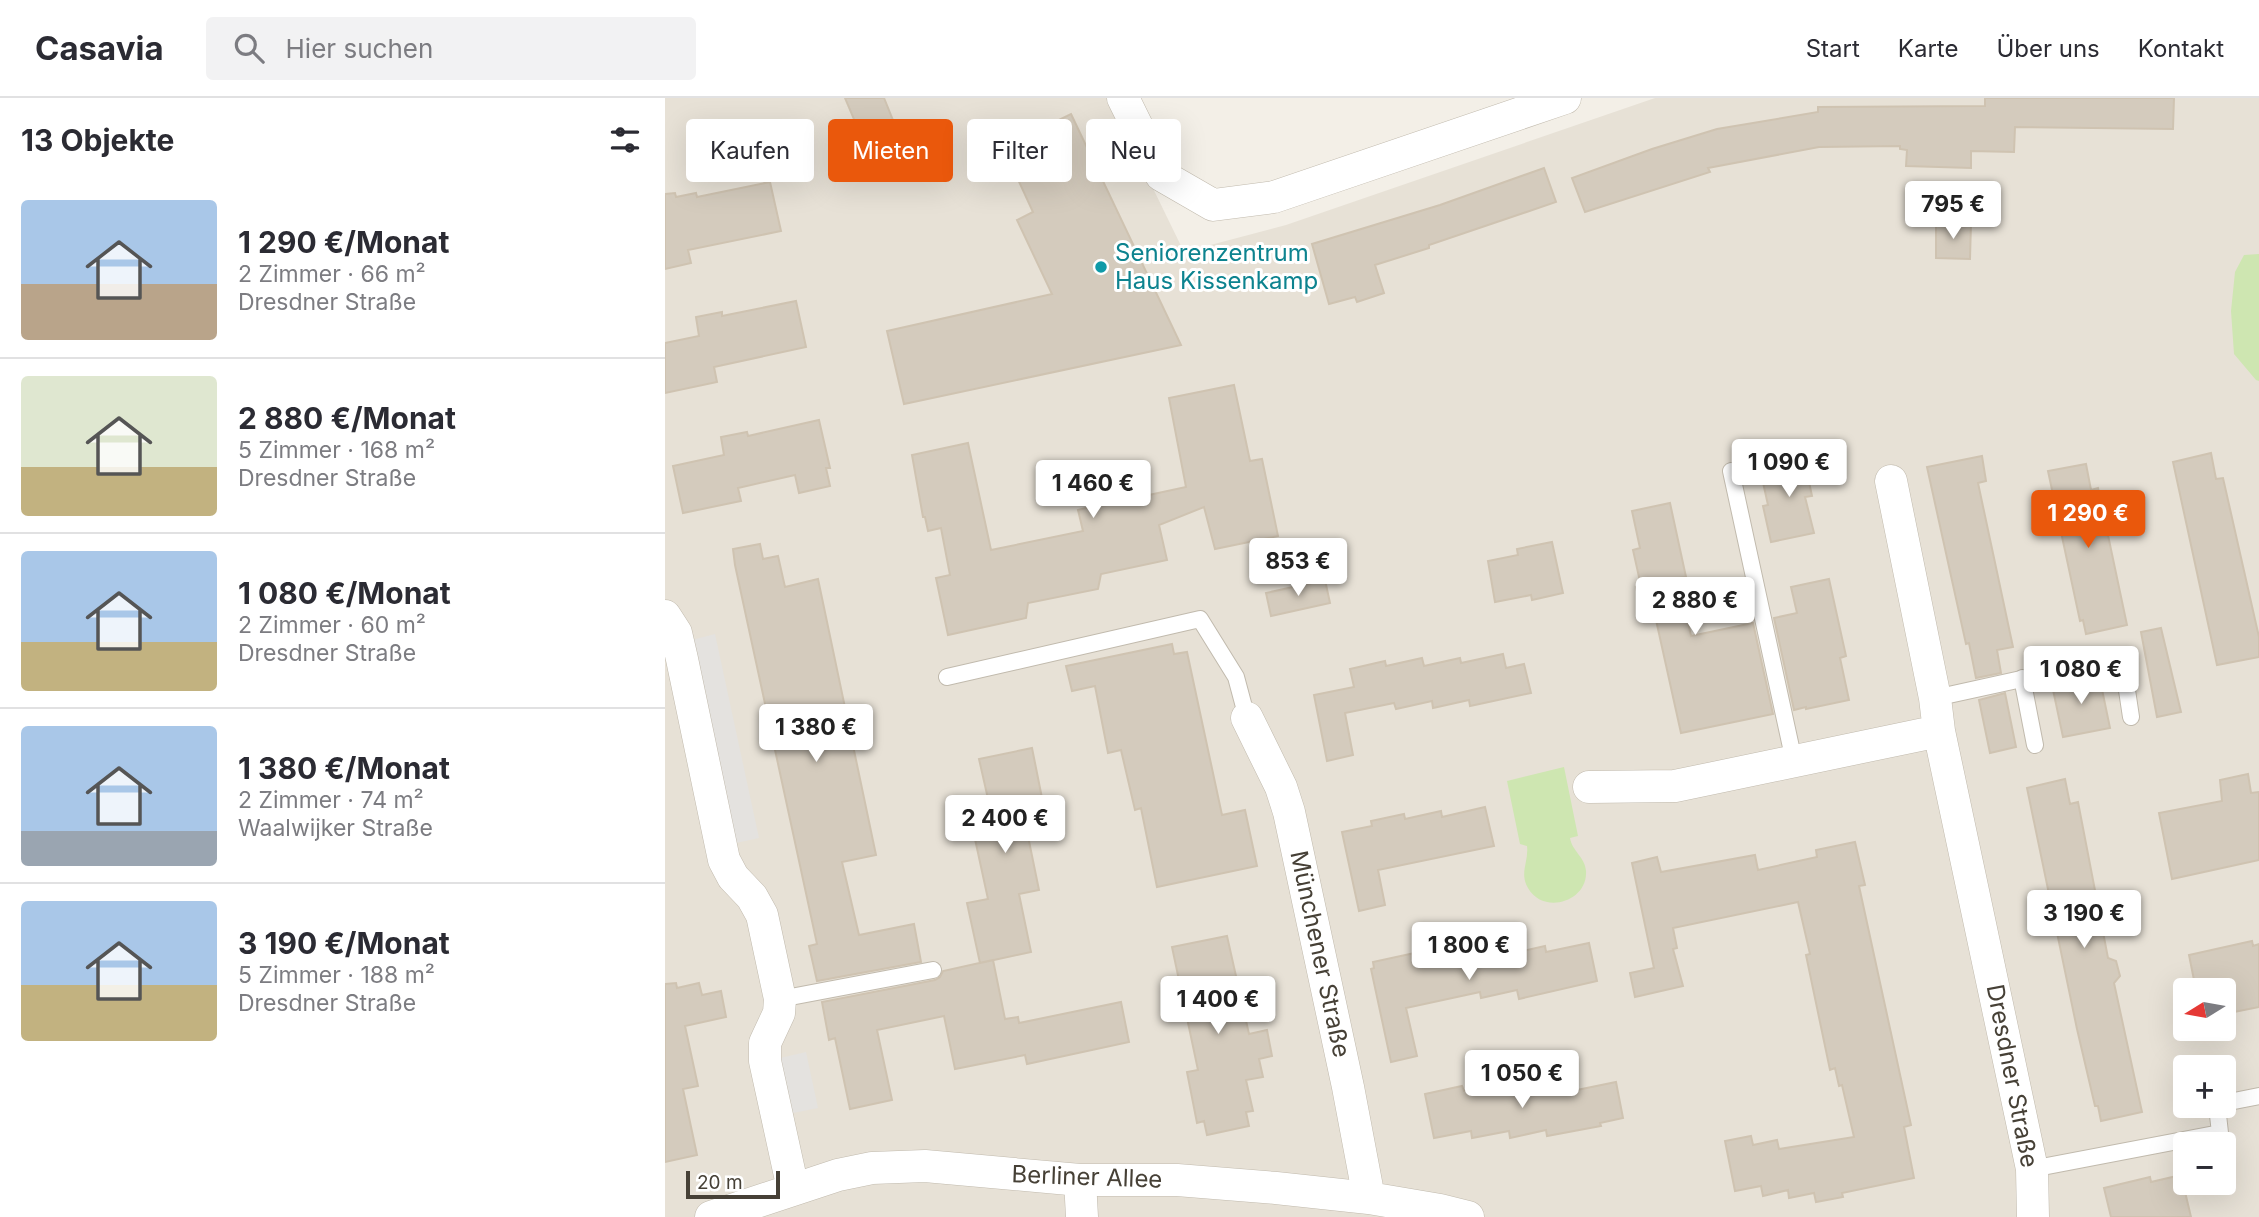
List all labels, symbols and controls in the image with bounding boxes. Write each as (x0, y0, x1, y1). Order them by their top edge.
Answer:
search box (206, 17, 696, 80)
text: Casavia (35, 28, 164, 68)
icon: search (230, 29, 268, 67)
text: Hier suchen (286, 33, 433, 64)
text: Start (1806, 34, 1860, 63)
text: Karte (1898, 34, 1958, 63)
text: Über uns (1996, 34, 2100, 63)
text: Kontakt (2138, 34, 2224, 63)
chip: Kaufen (686, 119, 814, 182)
chip: Mieten (828, 119, 953, 182)
chip: Filter (967, 119, 1072, 182)
chip: Neu (1086, 119, 1181, 182)
icon: filters (606, 121, 644, 159)
text: 13 Objekte (21, 122, 174, 158)
pin: 795 € (1904, 181, 2002, 241)
text: 795 € (1921, 190, 1985, 218)
text: 1 290 €/Monat (238, 224, 449, 260)
icon: home (77, 228, 161, 312)
place label: Seniorenzentrum Haus Kissenkamp (1115, 238, 1318, 295)
marker: Seniorenzentrum Haus Kissenkamp (1093, 259, 1109, 275)
text: 2 Zimmer · 66 m² (238, 260, 426, 288)
text: Dresdner Straße (238, 288, 416, 316)
text: 2 880 €/Monat (238, 400, 456, 436)
icon: home (77, 404, 161, 488)
text: 5 Zimmer · 168 m² (238, 436, 435, 464)
pin: 1 090 € (1724, 440, 1854, 499)
text: 1 090 € (1748, 448, 1830, 476)
pin: 1 460 € (1028, 460, 1158, 520)
text: Dresdner Straße (238, 464, 416, 492)
text: 1 460 € (1052, 469, 1134, 497)
pin: 1 290 € (2023, 490, 2153, 550)
text: 1 290 € (2047, 499, 2129, 527)
pin: 853 € (1249, 538, 1347, 598)
text: 853 € (1265, 547, 1331, 575)
text: 1 080 €/Monat (238, 575, 451, 611)
pin: 2 880 € (1630, 578, 1760, 637)
icon: home (77, 579, 161, 663)
text: 2 880 € (1652, 586, 1738, 614)
text: 2 Zimmer · 60 m² (238, 611, 426, 639)
text: Dresdner Straße (238, 639, 416, 667)
pin: 1 080 € (2016, 646, 2146, 706)
text: 1 080 € (2040, 655, 2122, 683)
pin: 1 380 € (751, 704, 881, 764)
text: 1 380 € (775, 713, 857, 741)
text: 1 380 €/Monat (238, 750, 450, 786)
icon: home (77, 754, 161, 838)
text: 2 Zimmer · 74 m² (238, 786, 424, 814)
pin: 2 400 € (940, 796, 1070, 855)
text: 2 400 € (961, 804, 1049, 832)
text: Waalwijker Straße (238, 814, 433, 842)
street label: Münchener Straße (1284, 848, 1357, 1060)
pin: 3 190 € (2019, 890, 2149, 950)
text: 3 190 € (2043, 899, 2125, 927)
pin: 1 800 € (1404, 922, 1534, 982)
text: 3 190 €/Monat (238, 925, 450, 961)
icon: home (77, 929, 161, 1013)
text: 1 800 € (1428, 931, 1510, 959)
text: 5 Zimmer · 188 m² (238, 961, 435, 989)
pin: 1 400 € (1153, 976, 1283, 1036)
north arrow (2173, 978, 2237, 1041)
map controls (2173, 978, 2236, 1195)
street label: Dresdner Straße (1981, 982, 2044, 1170)
text: 1 400 € (1176, 985, 1260, 1013)
text: Dresdner Straße (238, 989, 416, 1017)
pin: 1 050 € (1457, 1051, 1587, 1110)
button: + (2173, 1055, 2236, 1118)
text: 1 050 € (1481, 1059, 1563, 1087)
button: − (2173, 1132, 2236, 1195)
street label: Berliner Allee (1011, 1159, 1163, 1194)
scale bar (686, 1168, 781, 1200)
text: 20 m (697, 1171, 743, 1194)

